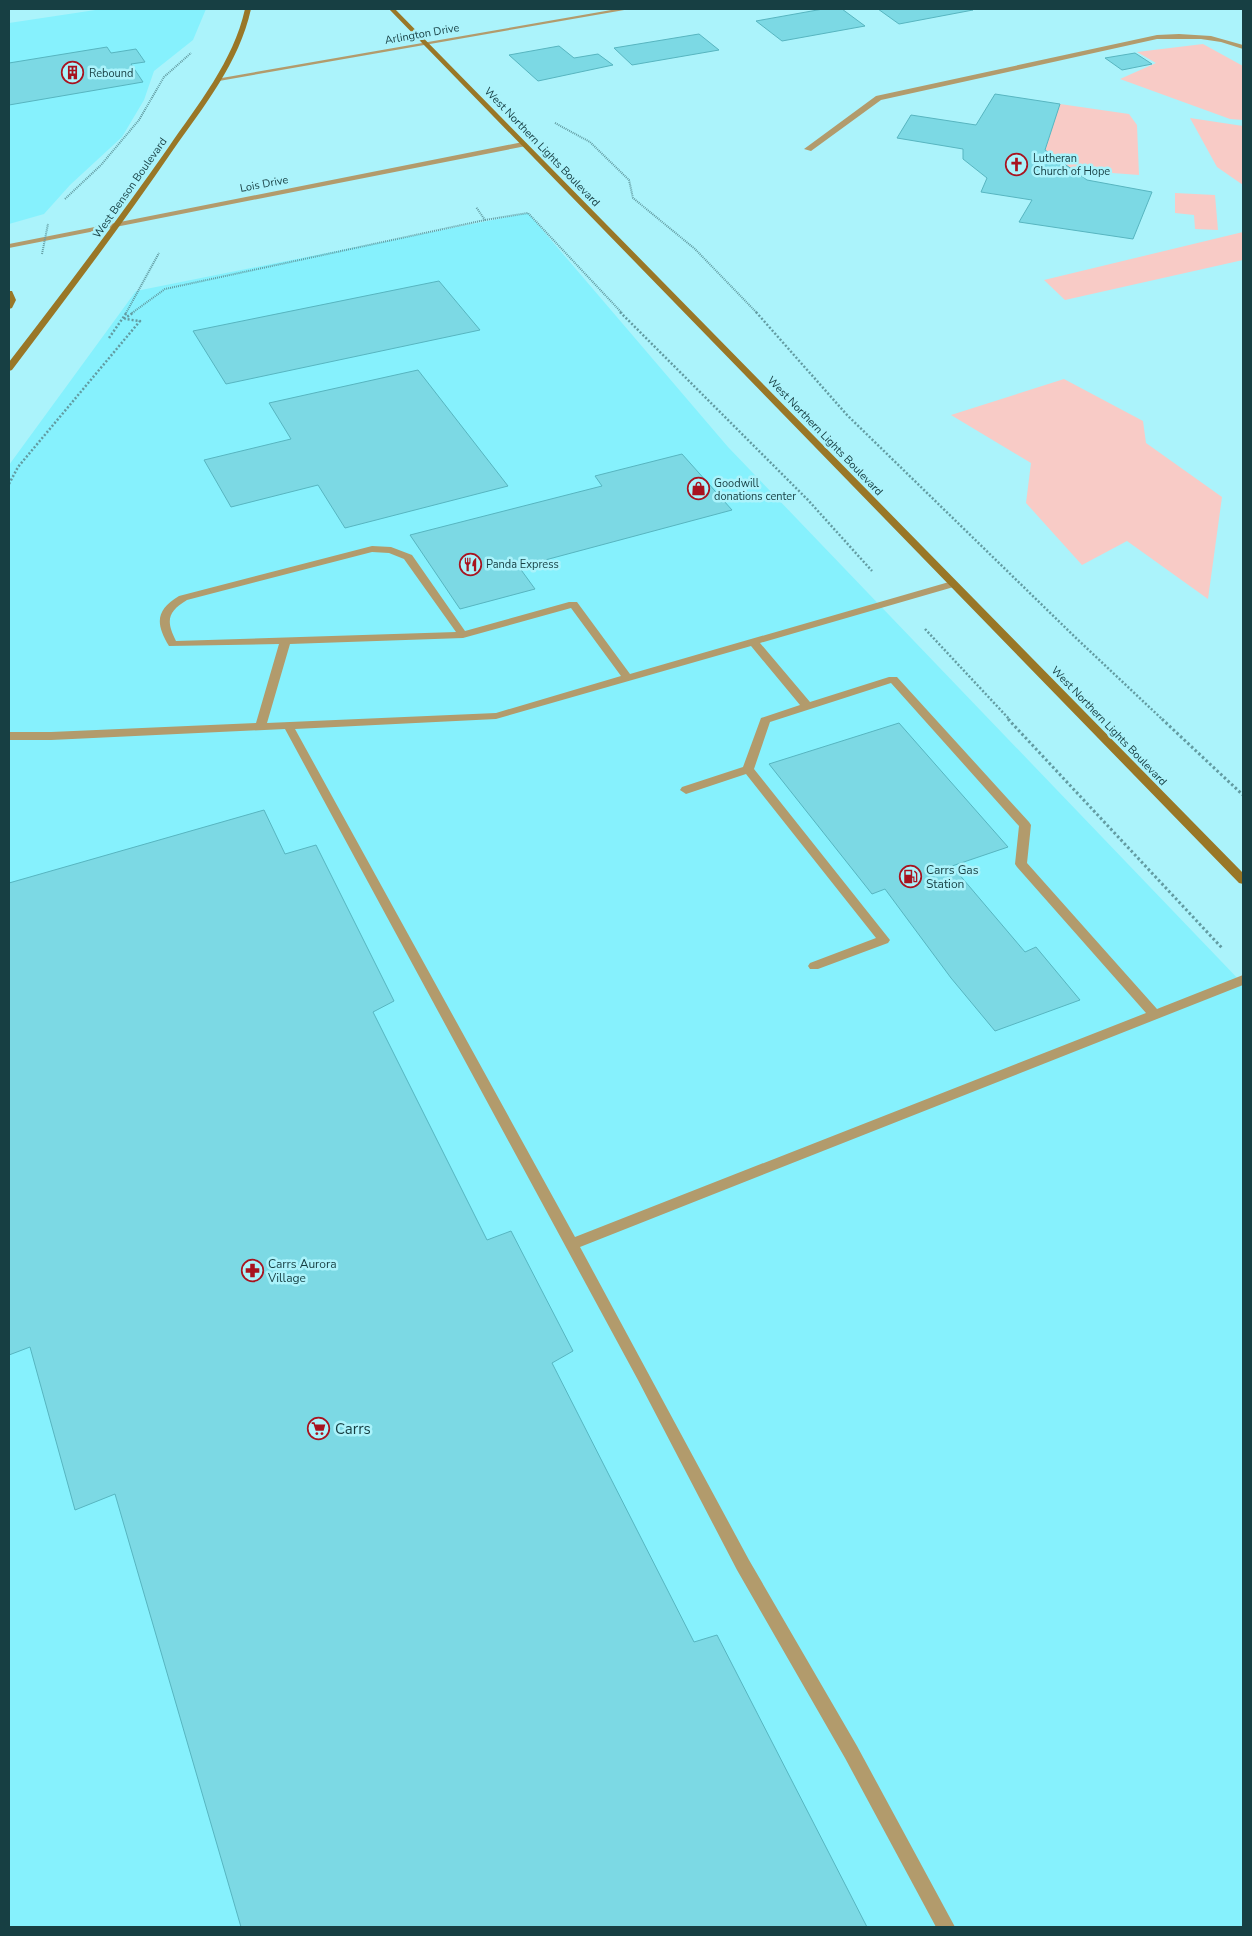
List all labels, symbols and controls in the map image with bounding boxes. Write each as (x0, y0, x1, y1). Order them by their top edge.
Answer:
street label: Arlington Drive (383, 20, 461, 48)
building icon: Rebound (61, 61, 85, 85)
place label: Rebound (89, 66, 133, 81)
street label: West Northern Lights Boulevard (481, 84, 603, 210)
street label: West Benson Boulevard (90, 135, 170, 241)
place label: Lutheran Church of Hope (1033, 151, 1110, 179)
church icon: Lutheran Church of Hope (1005, 152, 1029, 176)
street label: Lois Drive (239, 172, 290, 196)
street label: West Northern Lights Boulevard (764, 373, 886, 499)
place label: Goodwill donations center (714, 476, 796, 504)
shop icon: Goodwill donations center (686, 477, 710, 501)
restaurant icon: Panda Express (458, 552, 482, 576)
place label: Panda Express (486, 557, 559, 572)
street label: West Northern Lights Boulevard (1048, 663, 1170, 789)
place label: Carrs Gas Station (926, 862, 979, 892)
fuel station icon: Carrs Gas Station (898, 865, 922, 889)
place label: Carrs Aurora Village (267, 1256, 337, 1286)
pharmacy icon: Carrs Aurora Village (240, 1259, 264, 1283)
supermarket icon: Carrs (307, 1417, 331, 1441)
place label: Carrs (335, 1419, 371, 1439)

